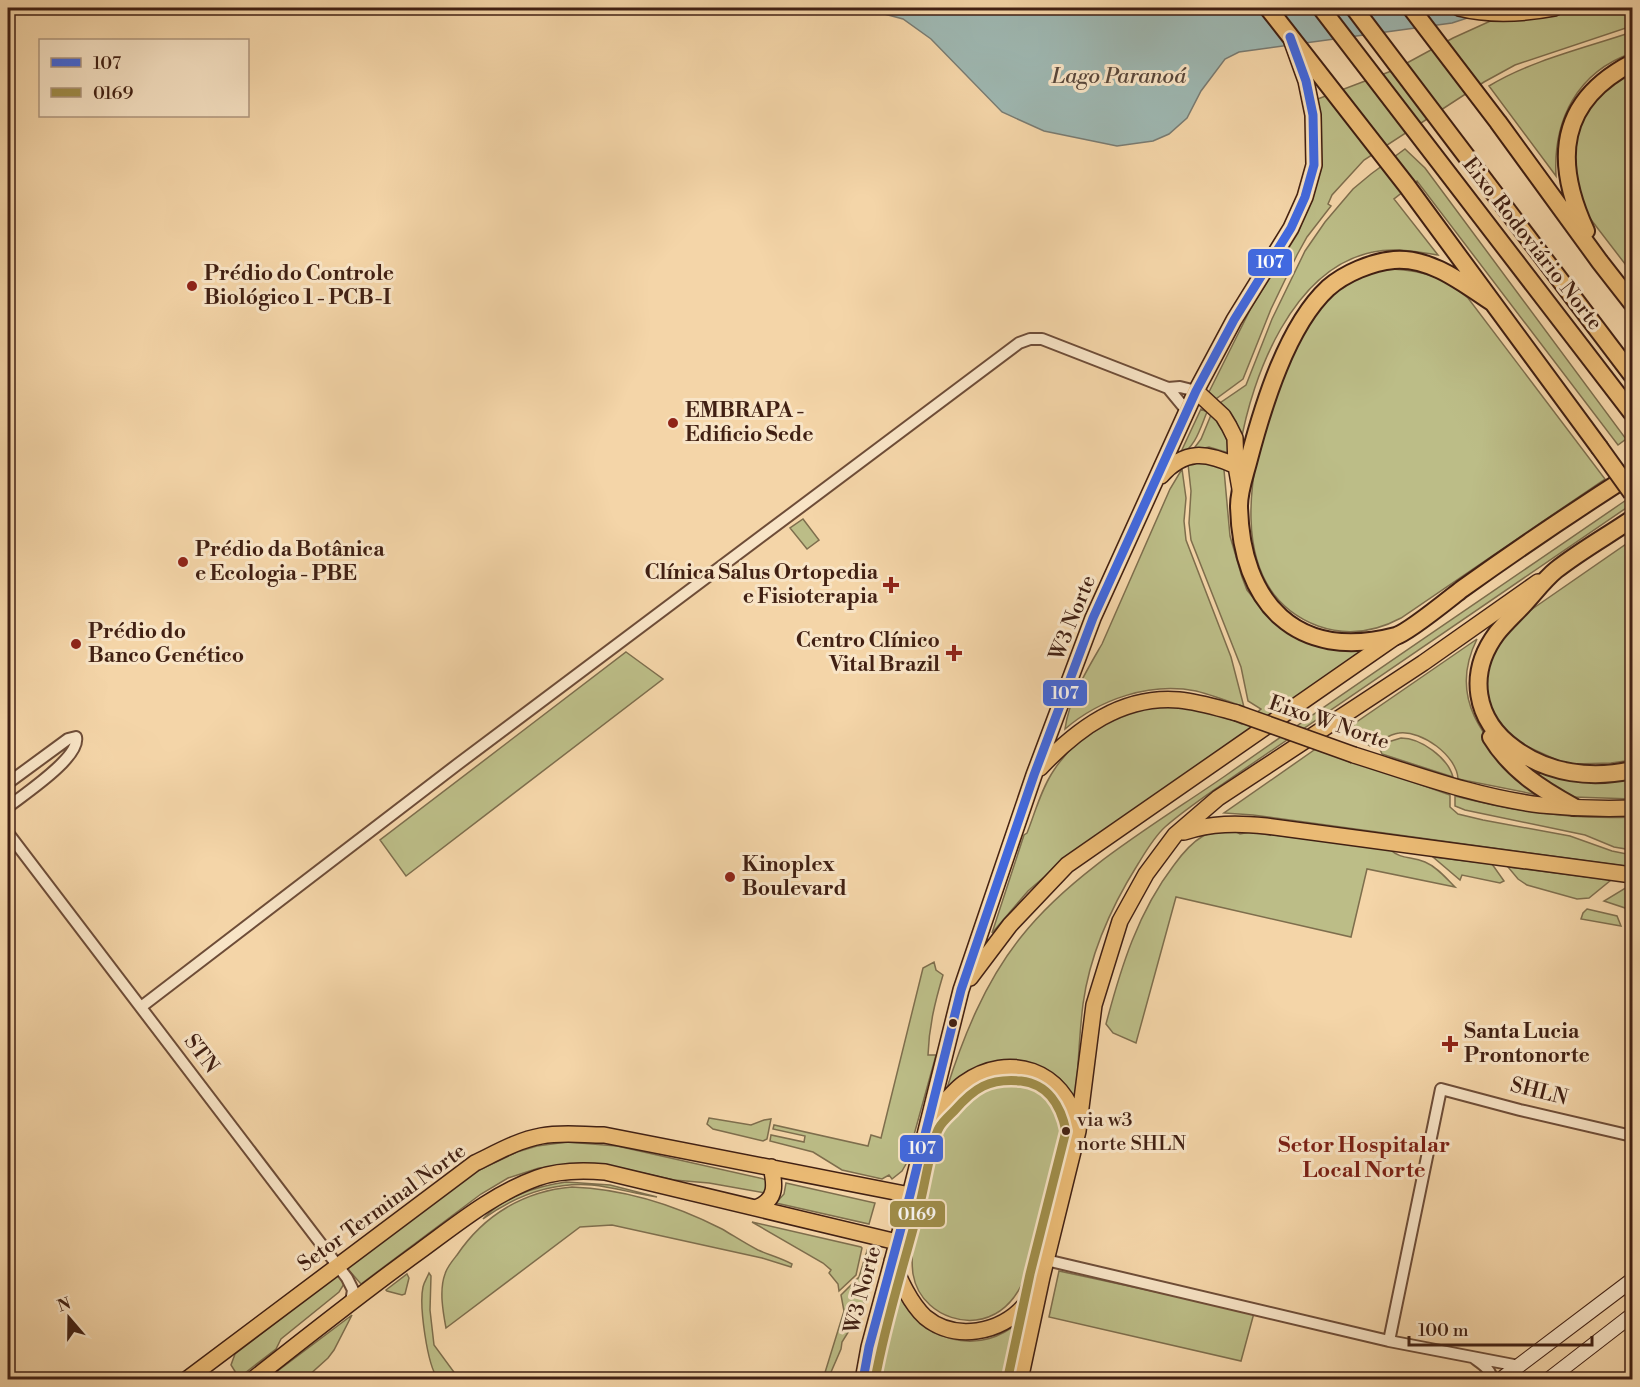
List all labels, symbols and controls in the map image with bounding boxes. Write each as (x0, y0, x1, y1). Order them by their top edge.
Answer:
legend (39, 39, 249, 117)
text: 107 (93, 52, 121, 75)
water label: Lago Paranoá (1051, 63, 1187, 90)
text: 0169 (93, 82, 133, 105)
street label: Eixo Rodoviário Norte (1456, 152, 1608, 336)
line badge: 107 (1247, 248, 1293, 277)
text: 107 (1256, 253, 1285, 273)
place label: Prédio do Controle Biológico 1 - PCB-I (204, 261, 394, 311)
marker: Prédio do Controle Biológico 1 - PCB-I (185, 279, 199, 293)
place label: EMBRAPA - Edificio Sede (685, 398, 814, 448)
marker: EMBRAPA - Edificio Sede (666, 416, 680, 430)
place label: Prédio da Botânica e Ecologia - PBE (195, 537, 385, 587)
marker: Prédio da Botânica e Ecologia - PBE (176, 555, 190, 569)
place label: Clínica Salus Ortopedia e Fisioterapia (644, 560, 879, 610)
street label: W3 Norte (1044, 572, 1102, 665)
marker: Clínica Salus Ortopedia e Fisioterapia (882, 576, 900, 594)
place label: Prédio do Banco Genético (88, 619, 244, 669)
place label: Centro Clínico Vital Brazil (796, 628, 940, 678)
marker: Prédio do Banco Genético (69, 637, 83, 651)
marker: Centro Clínico Vital Brazil (945, 644, 963, 662)
line badge: 107 (1042, 679, 1088, 707)
text: 107 (1051, 684, 1080, 704)
street label: Eixo W Norte (1265, 690, 1393, 756)
place label: Kinoplex Boulevard (742, 852, 847, 902)
marker: Kinoplex Boulevard (723, 870, 737, 884)
unlabelled marker (947, 1017, 959, 1029)
place label: Santa Lucia Prontonorte (1464, 1019, 1590, 1069)
street label: STN (178, 1029, 224, 1079)
marker: Santa Lucia Prontonorte (1441, 1035, 1459, 1053)
street label: SHLN (1508, 1072, 1571, 1112)
place label: via w3 norte SHLN (1076, 1108, 1186, 1157)
marker: via w3 norte SHLN (1060, 1125, 1072, 1137)
district label: Setor Hospitalar Local Norte (1278, 1132, 1450, 1184)
line badge: 107 (899, 1134, 944, 1163)
street label: Setor Terminal Norte (293, 1138, 471, 1278)
text: 107 (908, 1139, 937, 1159)
line badge: 0169 (889, 1200, 946, 1228)
text: 0169 (898, 1205, 936, 1225)
street label: W3 Norte (839, 1243, 887, 1338)
north arrow (39, 1288, 99, 1348)
text: N (55, 1293, 74, 1316)
scale bar (1409, 1309, 1592, 1347)
text: 100 m (1418, 1319, 1469, 1342)

